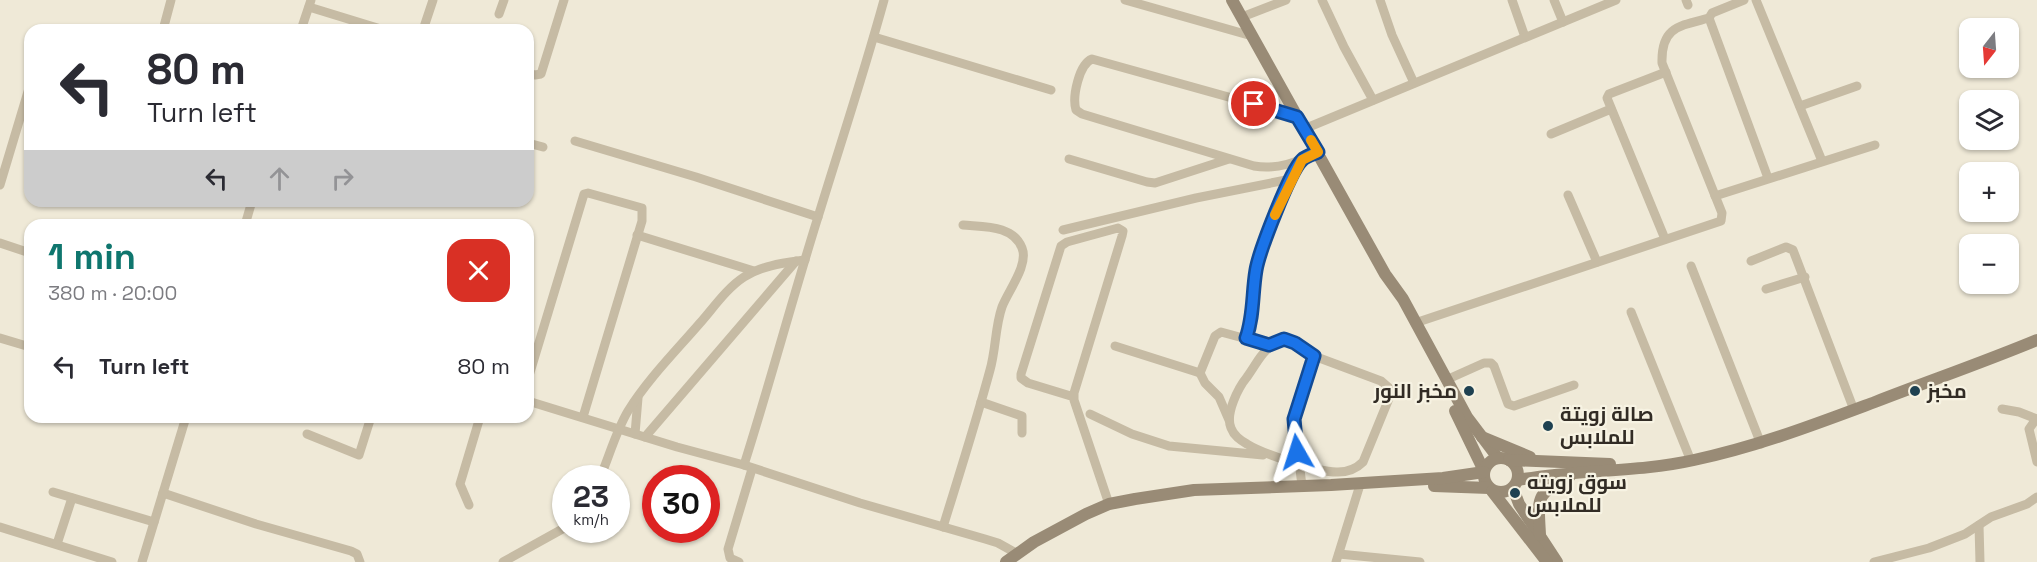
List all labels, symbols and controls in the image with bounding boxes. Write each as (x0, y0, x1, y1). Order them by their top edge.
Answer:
north arrow (1959, 18, 2019, 78)
map controls (1959, 18, 2019, 294)
text: 80 m (147, 43, 246, 96)
icon: left (48, 48, 126, 126)
pin (1228, 78, 1279, 129)
icon: arrive (1237, 87, 1270, 120)
button: layers (1959, 90, 2019, 150)
text: Turn left (147, 95, 257, 130)
icon: left (200, 162, 233, 195)
icon: ahead (263, 162, 296, 195)
icon: right (326, 162, 359, 195)
button: + (1959, 162, 2019, 222)
text: 1 min (48, 234, 136, 280)
button: − (1959, 234, 2019, 294)
button: close (447, 239, 510, 302)
text: 380 m · 20:00 (48, 280, 177, 306)
icon: left (48, 350, 81, 383)
text: Turn left (99, 352, 189, 380)
text: 80 m (458, 352, 510, 380)
place label: مخبز النور (1373, 378, 1457, 404)
place label: مخبز (1926, 378, 1967, 404)
marker: مخبز النور (1462, 384, 1476, 398)
marker: مخبز (1908, 384, 1922, 398)
place label: صالة زويتة للملابس (1560, 401, 1654, 450)
marker: صالة زويتة للملابس (1541, 419, 1555, 433)
position arrow (1265, 420, 1329, 484)
speed limit sign: 30 (642, 465, 720, 543)
place label: سوق زويته للملابس (1527, 469, 1627, 518)
text: 23 (573, 477, 609, 516)
marker: سوق زويته للملابس (1508, 486, 1522, 500)
text: km/h (573, 510, 609, 529)

